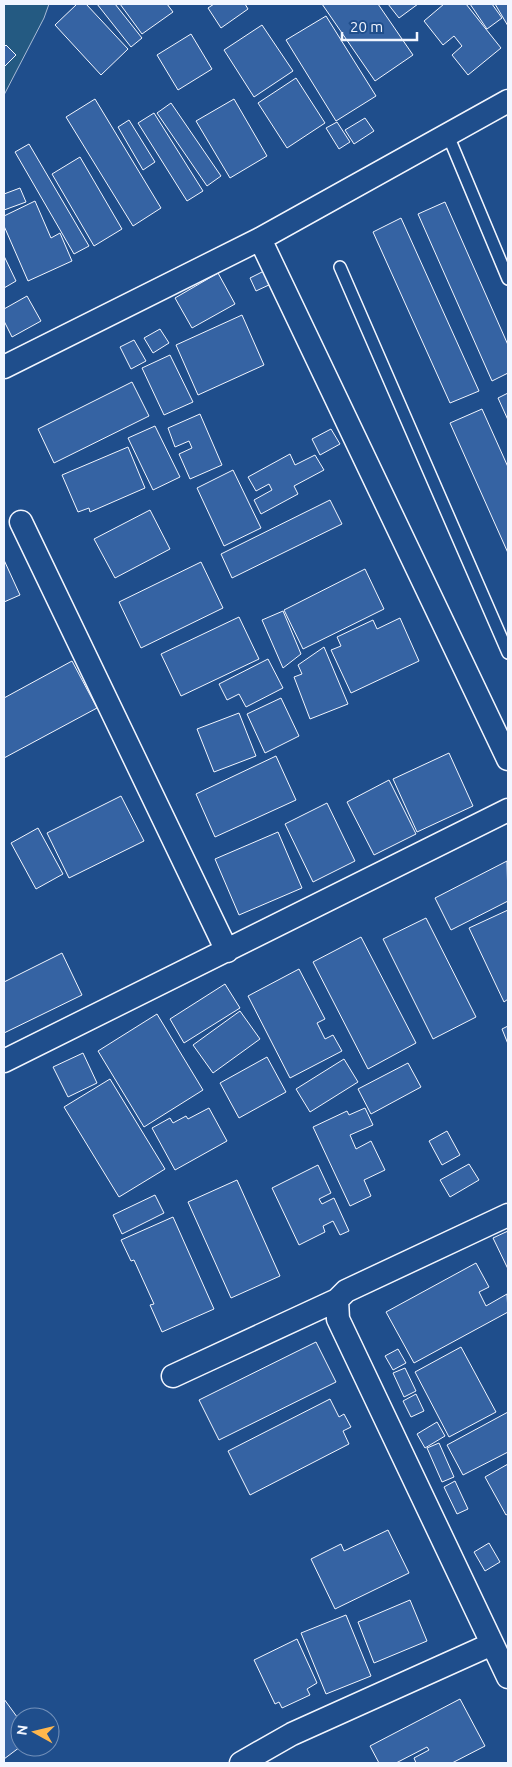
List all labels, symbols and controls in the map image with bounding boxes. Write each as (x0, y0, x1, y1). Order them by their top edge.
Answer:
scale bar (342, 10, 417, 42)
text: 20 m (350, 18, 383, 35)
north arrow (10, 1707, 60, 1757)
text: N (13, 1724, 31, 1736)

